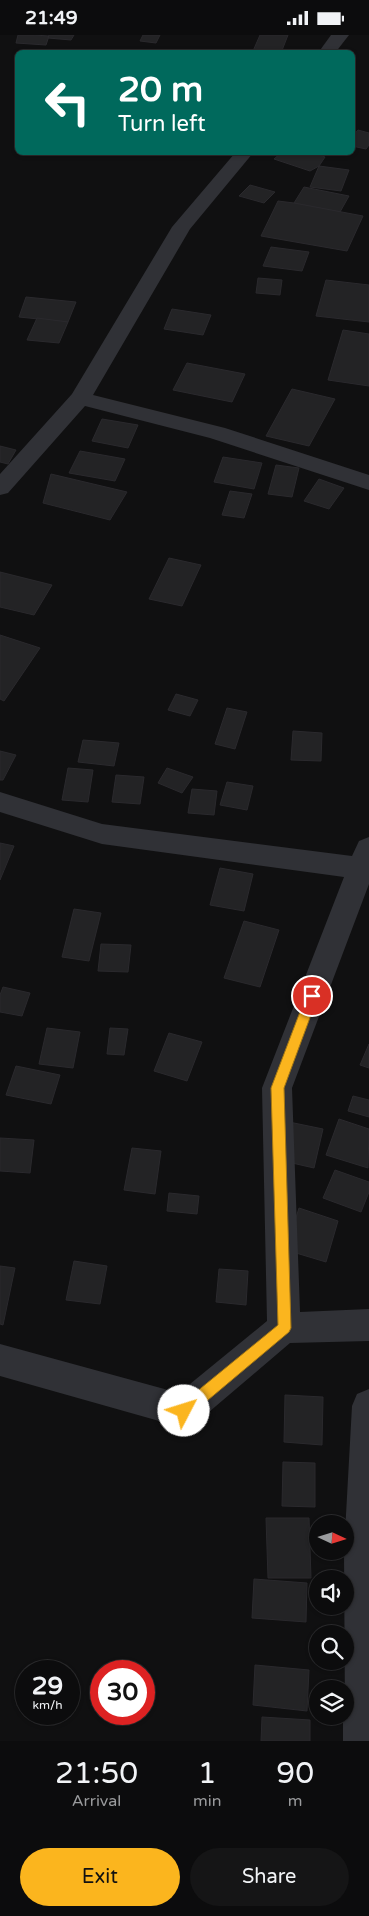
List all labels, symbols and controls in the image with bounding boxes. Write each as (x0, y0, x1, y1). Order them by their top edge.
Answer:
text: 21:49 (25, 7, 78, 29)
text: 20 m (118, 69, 203, 111)
icon: left (35, 70, 100, 135)
text: Turn left (118, 111, 206, 137)
pin (291, 975, 333, 1017)
icon: arrive (298, 982, 326, 1010)
position arrow (157, 1384, 209, 1436)
north arrow (309, 1515, 354, 1560)
map controls (309, 1515, 354, 1725)
button: sound (309, 1570, 354, 1615)
button: search (309, 1625, 354, 1670)
speed limit sign: 30 (90, 1660, 155, 1725)
text: 29 (32, 1671, 63, 1701)
button: layers (309, 1680, 354, 1725)
text: km/h (32, 1698, 63, 1712)
text: 21:50 (55, 1755, 138, 1792)
text: 1 (198, 1755, 217, 1792)
text: 90 (276, 1755, 314, 1792)
text: Arrival (72, 1791, 121, 1811)
text: min (193, 1791, 221, 1811)
text: m (288, 1791, 303, 1811)
button: Exit (20, 1848, 180, 1906)
button: Share (190, 1848, 349, 1906)

